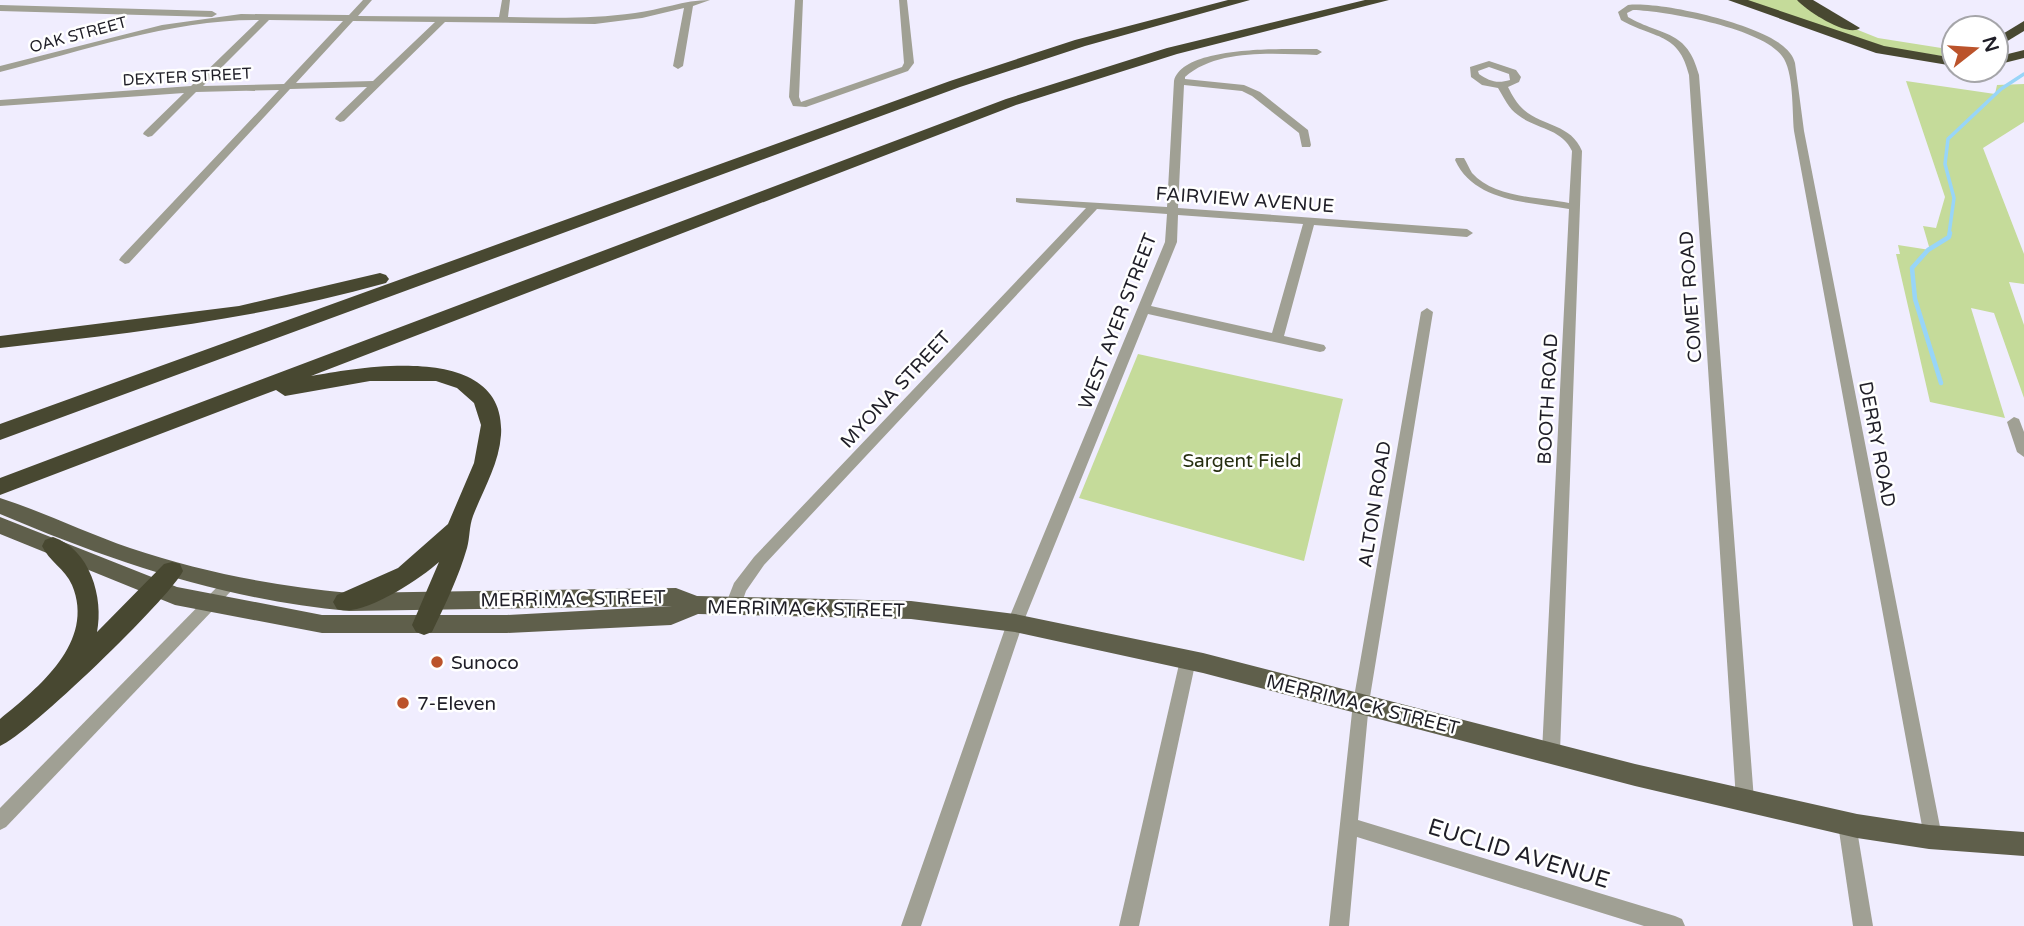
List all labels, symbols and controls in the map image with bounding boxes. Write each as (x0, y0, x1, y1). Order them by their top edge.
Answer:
street label: OAK STREET (27, 12, 129, 58)
north arrow (1940, 14, 2010, 84)
text: N (1978, 34, 2003, 55)
street label: DEXTER STREET (122, 64, 253, 90)
street label: FAIRVIEW AVENUE (1155, 183, 1335, 217)
street label: WEST AYER STREET (1074, 230, 1162, 412)
street label: COMET ROAD (1675, 230, 1707, 364)
street label: MYONA STREET (836, 326, 956, 453)
street label: BOOTH ROAD (1534, 333, 1562, 465)
street label: DERRY ROAD (1854, 379, 1900, 509)
street label: ALTON ROAD (1354, 439, 1396, 569)
park label: Sargent Field (1182, 450, 1302, 472)
street label: MERRIMAC STREET (480, 586, 666, 612)
street label: MERRIMACK STREET (707, 596, 906, 622)
place label: Sunoco (451, 652, 519, 674)
marker: Sunoco (429, 654, 445, 670)
street label: MERRIMACK STREET (1264, 670, 1462, 740)
place label: 7-Eleven (417, 693, 496, 715)
marker: 7-Eleven (395, 695, 411, 711)
street label: EUCLID AVENUE (1424, 813, 1613, 895)

